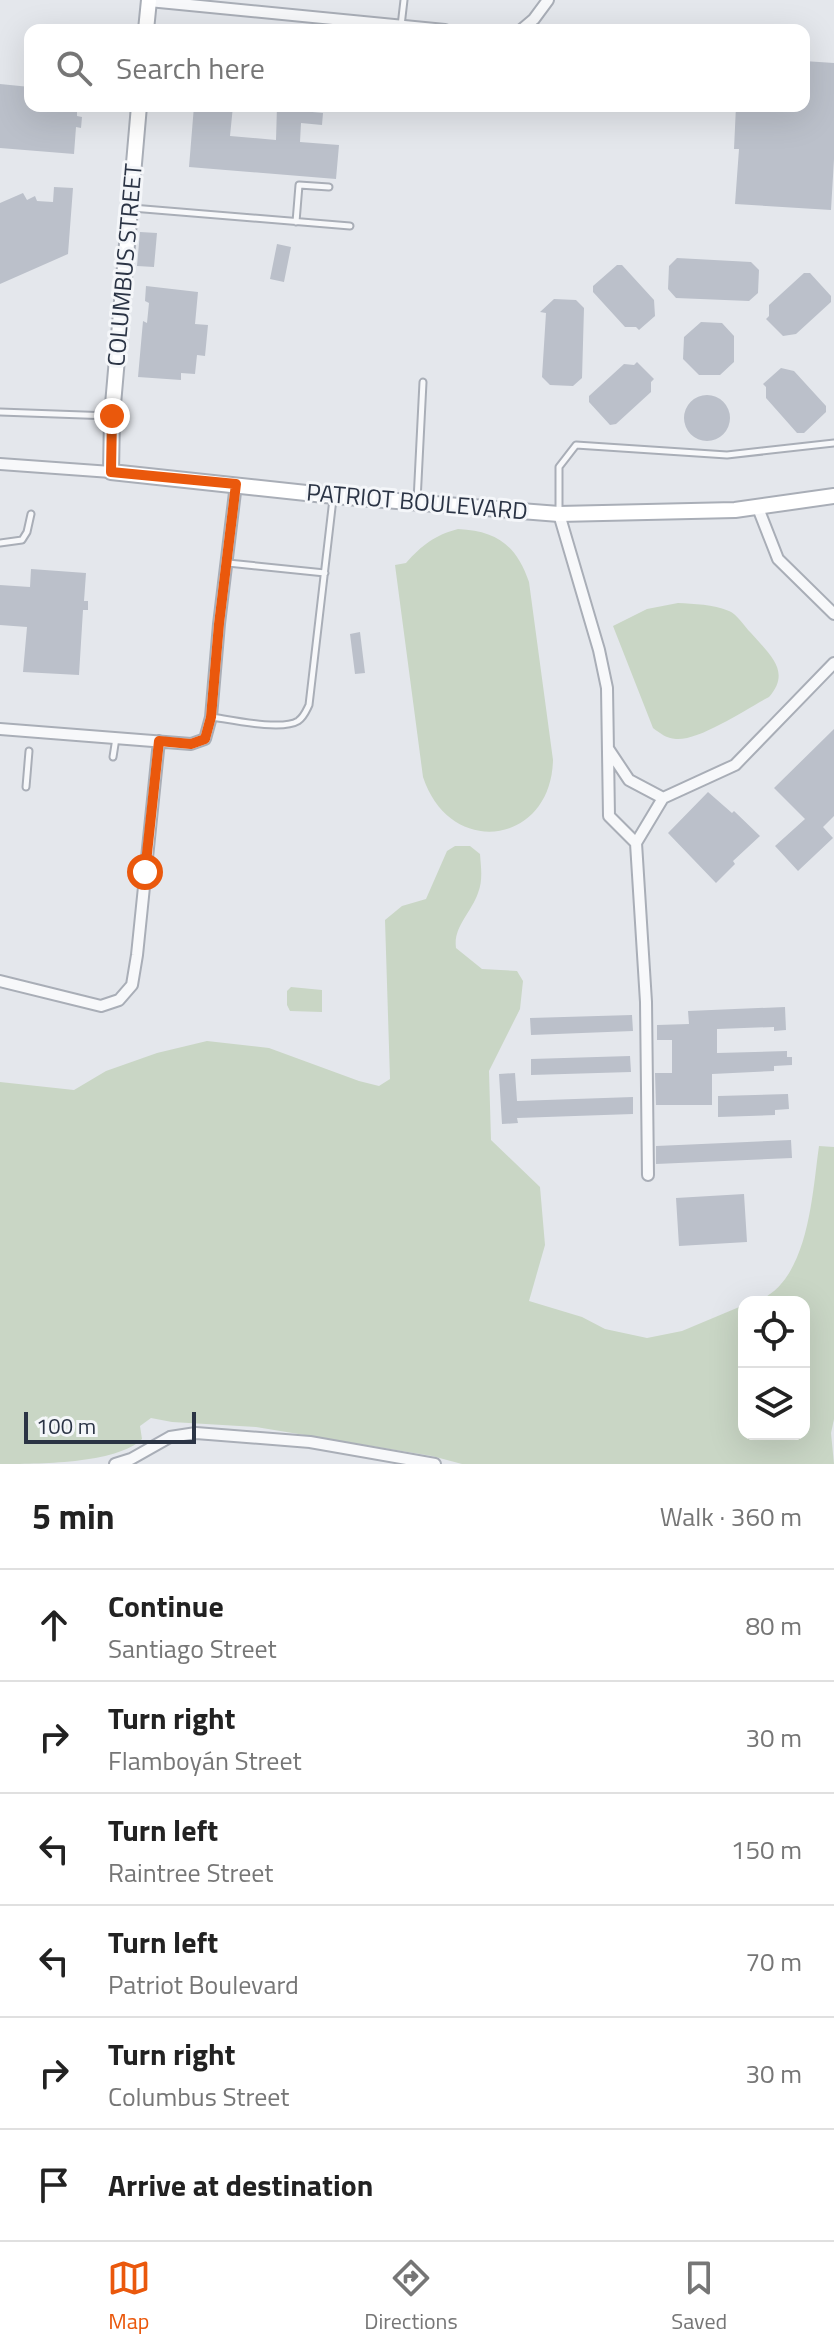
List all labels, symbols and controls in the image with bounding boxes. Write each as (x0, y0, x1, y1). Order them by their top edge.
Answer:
search box (24, 24, 810, 112)
text: Search here (116, 45, 265, 91)
icon: search (52, 46, 96, 90)
street label: COLUMBUS STREET (97, 162, 151, 368)
route end (94, 398, 130, 434)
street label: PATRIOT BOULEVARD (305, 473, 529, 529)
route start (127, 854, 163, 890)
map controls (738, 1296, 810, 1440)
button: locate (738, 1296, 810, 1368)
button: layers (738, 1368, 810, 1440)
scale bar (24, 1408, 196, 1444)
text: 100 m (36, 1409, 96, 1443)
text: 5 min (32, 1490, 115, 1542)
text: Walk · 360 m (660, 1497, 802, 1536)
text: Continue (108, 1583, 224, 1629)
icon: ahead (32, 1603, 76, 1647)
text: 80 m (745, 1606, 802, 1645)
text: Santiago Street (108, 1629, 277, 1668)
text: Turn right (108, 1695, 236, 1741)
icon: right (32, 1715, 76, 1759)
text: 30 m (745, 1718, 802, 1757)
text: Flamboyán Street (108, 1741, 302, 1780)
text: Turn left (108, 1807, 218, 1853)
icon: left (32, 1827, 76, 1871)
text: 150 m (731, 1830, 802, 1869)
text: Raintree Street (108, 1853, 274, 1892)
text: Turn left (108, 1919, 218, 1965)
icon: left (32, 1939, 76, 1983)
text: 70 m (745, 1942, 802, 1981)
text: Patriot Boulevard (108, 1965, 299, 2004)
text: Turn right (108, 2031, 236, 2077)
icon: right (32, 2051, 76, 2095)
text: 30 m (745, 2054, 802, 2093)
text: Columbus Street (108, 2077, 289, 2116)
text: Arrive at destination (108, 2162, 373, 2208)
icon: arrive (32, 2163, 76, 2207)
tab: Map (107, 2256, 151, 2338)
tab: Directions (364, 2256, 458, 2338)
tab: Saved (671, 2256, 727, 2338)

